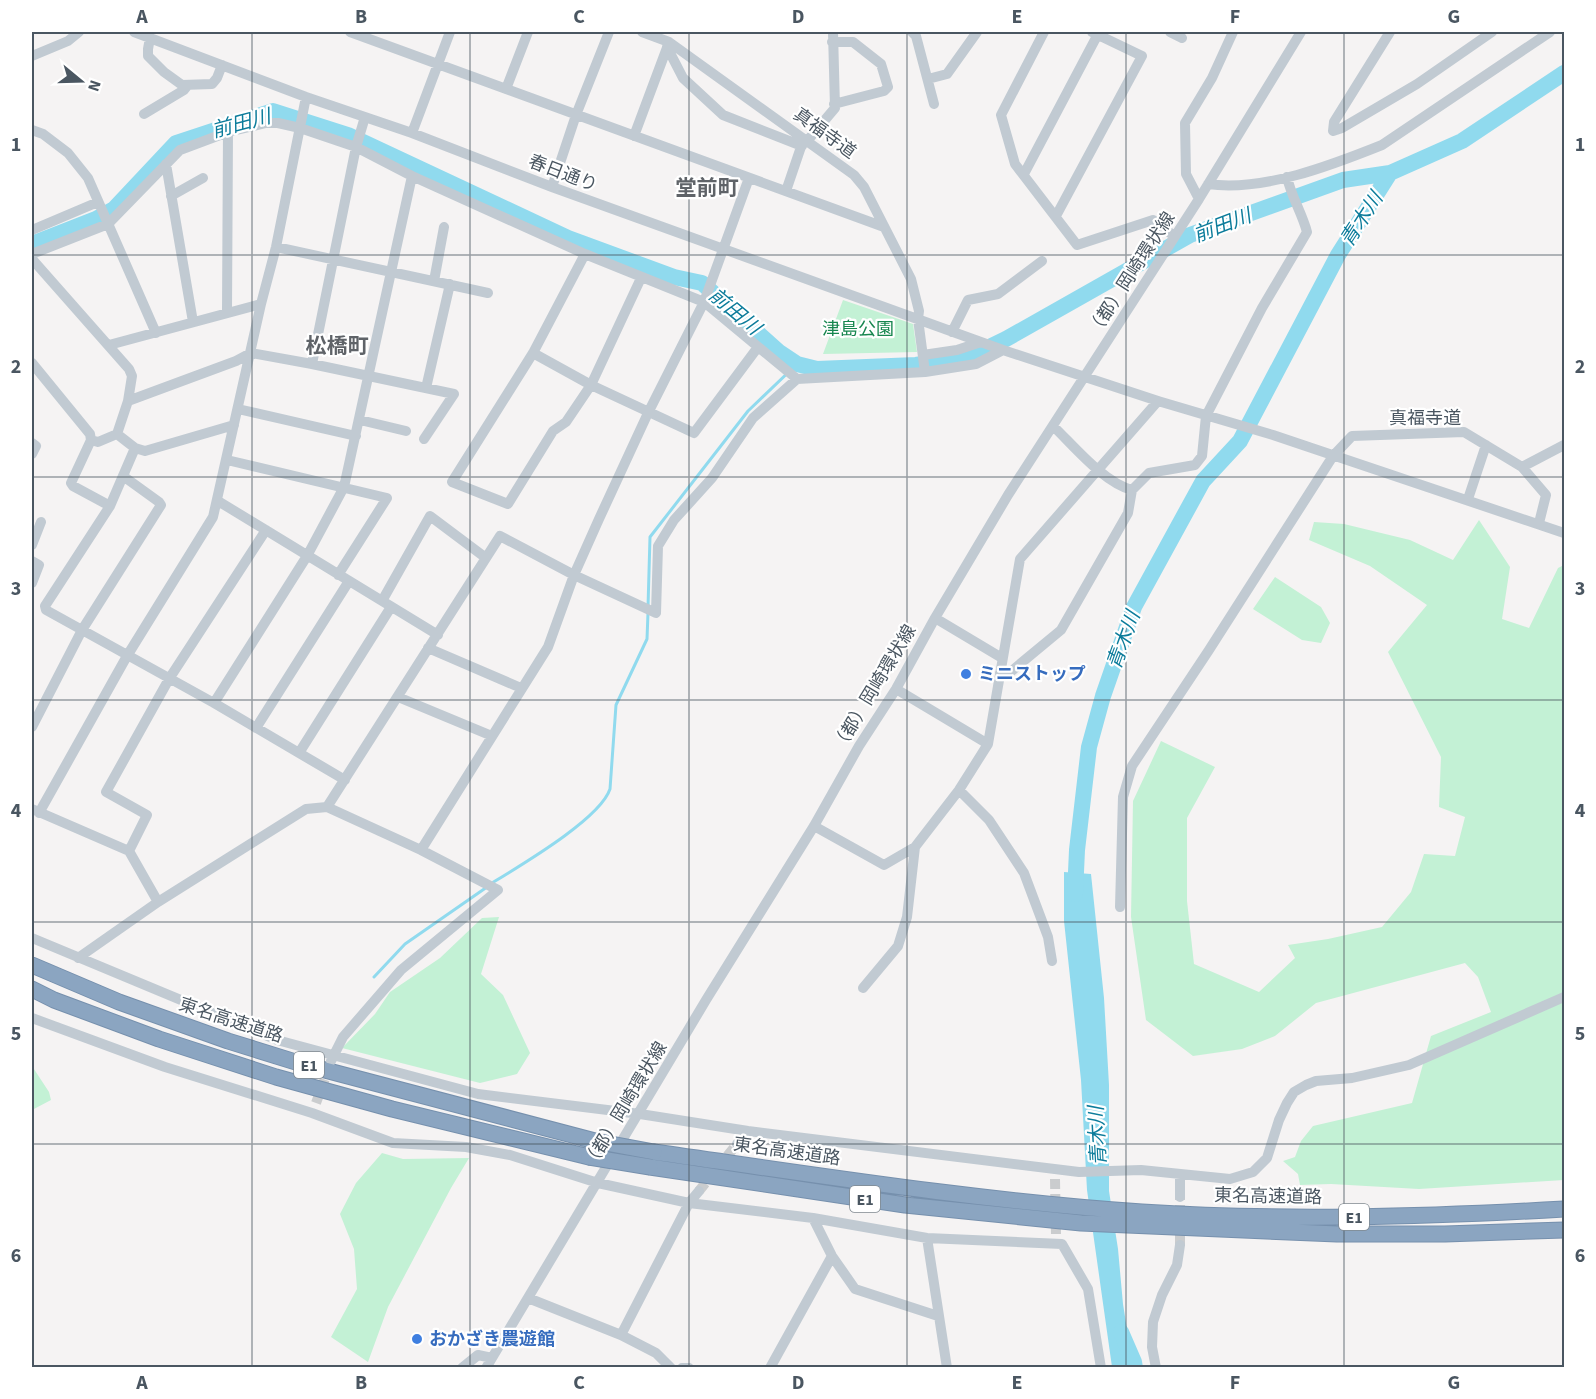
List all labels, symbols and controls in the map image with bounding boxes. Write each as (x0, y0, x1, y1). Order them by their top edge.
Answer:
text: A (135, 3, 148, 31)
text: B (355, 3, 367, 31)
text: C (573, 3, 585, 31)
text: D (792, 3, 804, 31)
text: E (1012, 3, 1022, 31)
text: F (1230, 3, 1240, 31)
text: G (1448, 3, 1460, 31)
north arrow (51, 51, 111, 111)
text: N (82, 77, 106, 94)
water label: 前田川 (209, 102, 276, 145)
street label: 真福寺道 (788, 102, 861, 165)
text: 1 (11, 131, 21, 159)
text: 1 (1575, 131, 1585, 159)
street label: 春日通り (525, 149, 601, 198)
district label: 堂前町 (676, 173, 739, 203)
water label: 青木川 (1334, 185, 1391, 252)
water label: 前田川 (1189, 201, 1257, 250)
street label: （都）岡崎環状線 (1082, 207, 1181, 341)
water label: 前田川 (702, 282, 768, 343)
park label: 津島公園 (822, 317, 894, 342)
district label: 松橋町 (306, 331, 369, 361)
text: 2 (11, 353, 21, 381)
text: 2 (1575, 353, 1585, 381)
street label: 真福寺道 (1389, 406, 1461, 431)
text: 3 (11, 575, 21, 603)
text: 3 (1575, 575, 1585, 603)
water label: 青木川 (1101, 605, 1148, 673)
street label: （都）岡崎環状線 (827, 620, 922, 756)
place label: ミニストップ (978, 662, 1086, 687)
marker: ミニストップ (959, 667, 973, 681)
text: 4 (11, 797, 22, 825)
text: 4 (1575, 797, 1586, 825)
street label: 東名高速道路 (176, 992, 286, 1049)
text: 5 (11, 1020, 21, 1048)
text: 5 (1575, 1020, 1585, 1048)
street label: （都）岡崎環状線 (578, 1037, 673, 1173)
road number: E1 (294, 1052, 324, 1078)
water label: 青木川 (1082, 1103, 1114, 1167)
street label: 東名高速道路 (732, 1132, 842, 1171)
street label: 東名高速道路 (1214, 1183, 1322, 1210)
road number: E1 (850, 1186, 880, 1212)
road number: E1 (1339, 1204, 1369, 1230)
text: 6 (11, 1242, 21, 1270)
text: 6 (1575, 1242, 1585, 1270)
place label: おかざき農遊館 (429, 1327, 555, 1352)
marker: おかざき農遊館 (410, 1332, 424, 1346)
text: A (135, 1369, 148, 1397)
text: B (355, 1369, 367, 1397)
text: C (573, 1369, 585, 1397)
text: D (792, 1369, 804, 1397)
text: E (1012, 1369, 1022, 1397)
text: F (1230, 1369, 1240, 1397)
text: G (1448, 1369, 1460, 1397)

